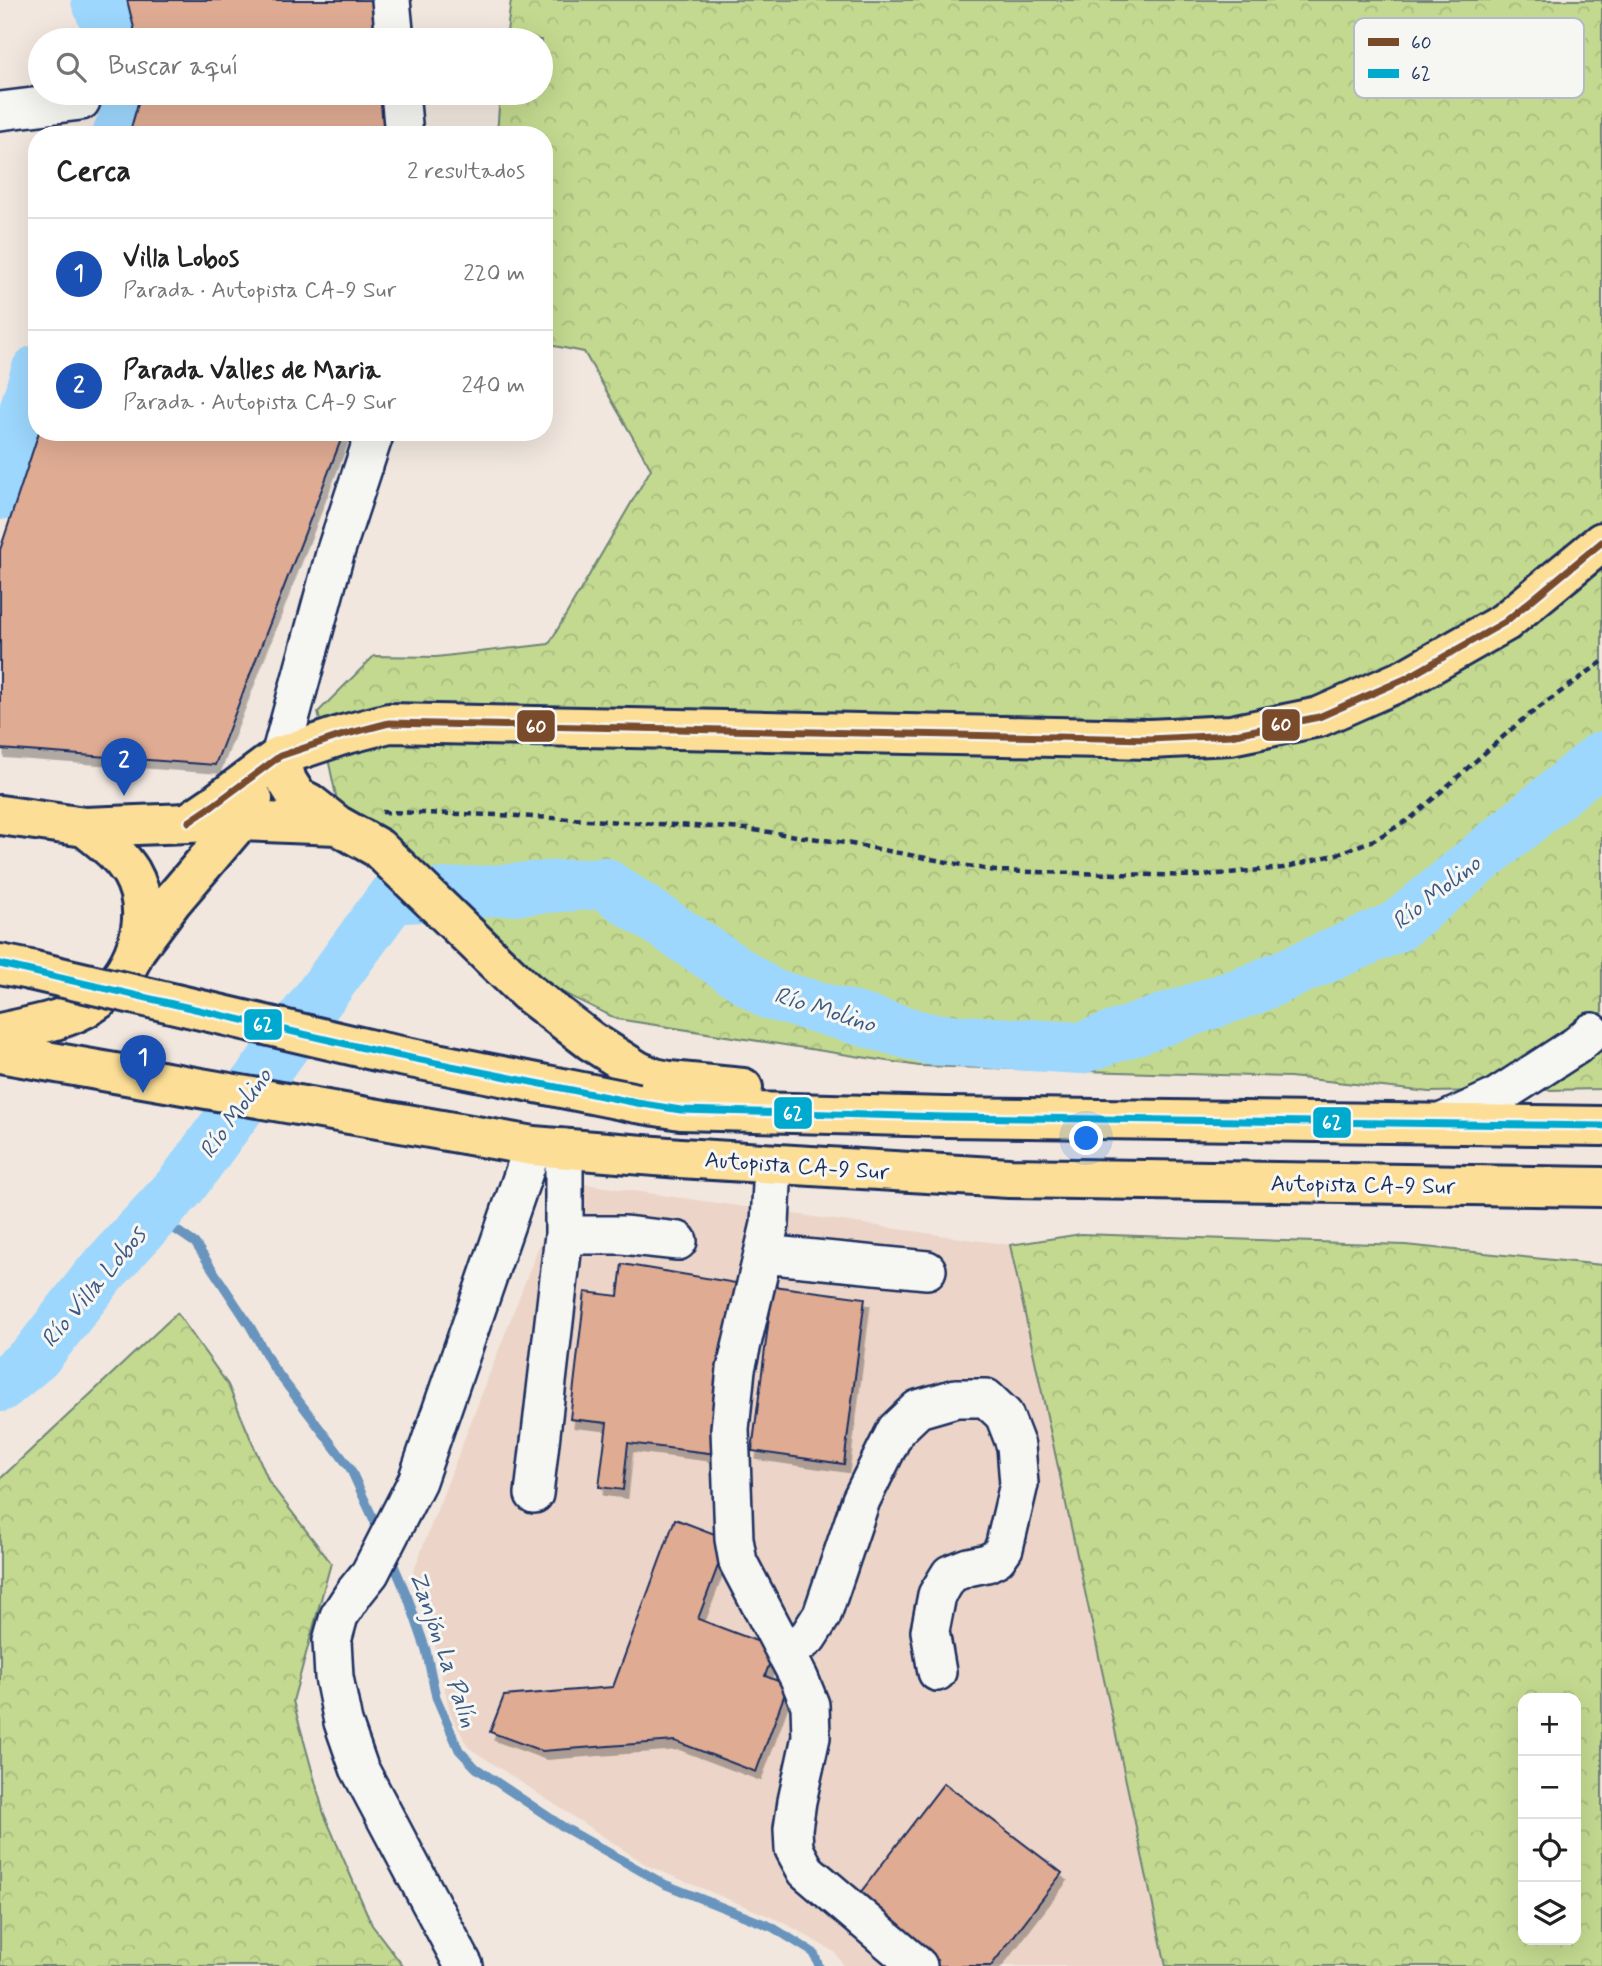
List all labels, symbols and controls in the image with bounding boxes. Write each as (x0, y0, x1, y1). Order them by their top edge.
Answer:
legend (1354, 18, 1584, 98)
search box (28, 28, 553, 105)
text: 60 (1411, 31, 1432, 56)
icon: search (52, 48, 90, 86)
text: Buscar aquí (108, 50, 239, 84)
text: 62 (1411, 62, 1431, 87)
text: Cerca (56, 152, 131, 191)
text: 2 resultados (407, 157, 525, 187)
text: Villa Lobos (123, 242, 239, 276)
text: 1 (74, 259, 84, 289)
text: 220 m (463, 259, 525, 289)
text: Parada · Autopista CA-9 Sur (123, 276, 396, 306)
text: Parada Valles de Maria (123, 354, 380, 388)
text: 2 (73, 371, 85, 401)
text: 240 m (461, 371, 525, 401)
text: Parada · Autopista CA-9 Sur (123, 388, 396, 418)
line badge: 60 (1261, 708, 1301, 742)
line badge: 60 (516, 709, 556, 743)
text: 60 (1271, 713, 1291, 738)
text: 60 (526, 715, 546, 740)
pin: 2 (101, 738, 147, 796)
water label: Río Molino (1386, 848, 1488, 938)
water label: Río Molino (770, 980, 880, 1041)
line badge: 62 (243, 1008, 283, 1041)
text: 62 (253, 1013, 273, 1038)
pin: 1 (120, 1035, 166, 1093)
water label: Río Molino (193, 1062, 280, 1165)
line badge: 62 (773, 1096, 813, 1130)
text: 62 (783, 1102, 803, 1127)
line badge: 62 (1312, 1106, 1352, 1139)
text: 62 (1322, 1111, 1342, 1136)
your location (1069, 1121, 1103, 1155)
street label: Autopista CA-9 Sur (704, 1146, 891, 1188)
street label: Autopista CA-9 Sur (1270, 1169, 1456, 1203)
water label: Río Villa Lobos (35, 1219, 155, 1355)
water label: Zanjón La Palín (401, 1567, 484, 1732)
map controls (1518, 1693, 1581, 1945)
button: + (1518, 1693, 1581, 1756)
button: − (1518, 1756, 1581, 1819)
button: locate (1518, 1819, 1581, 1882)
button: layers (1518, 1882, 1581, 1945)

